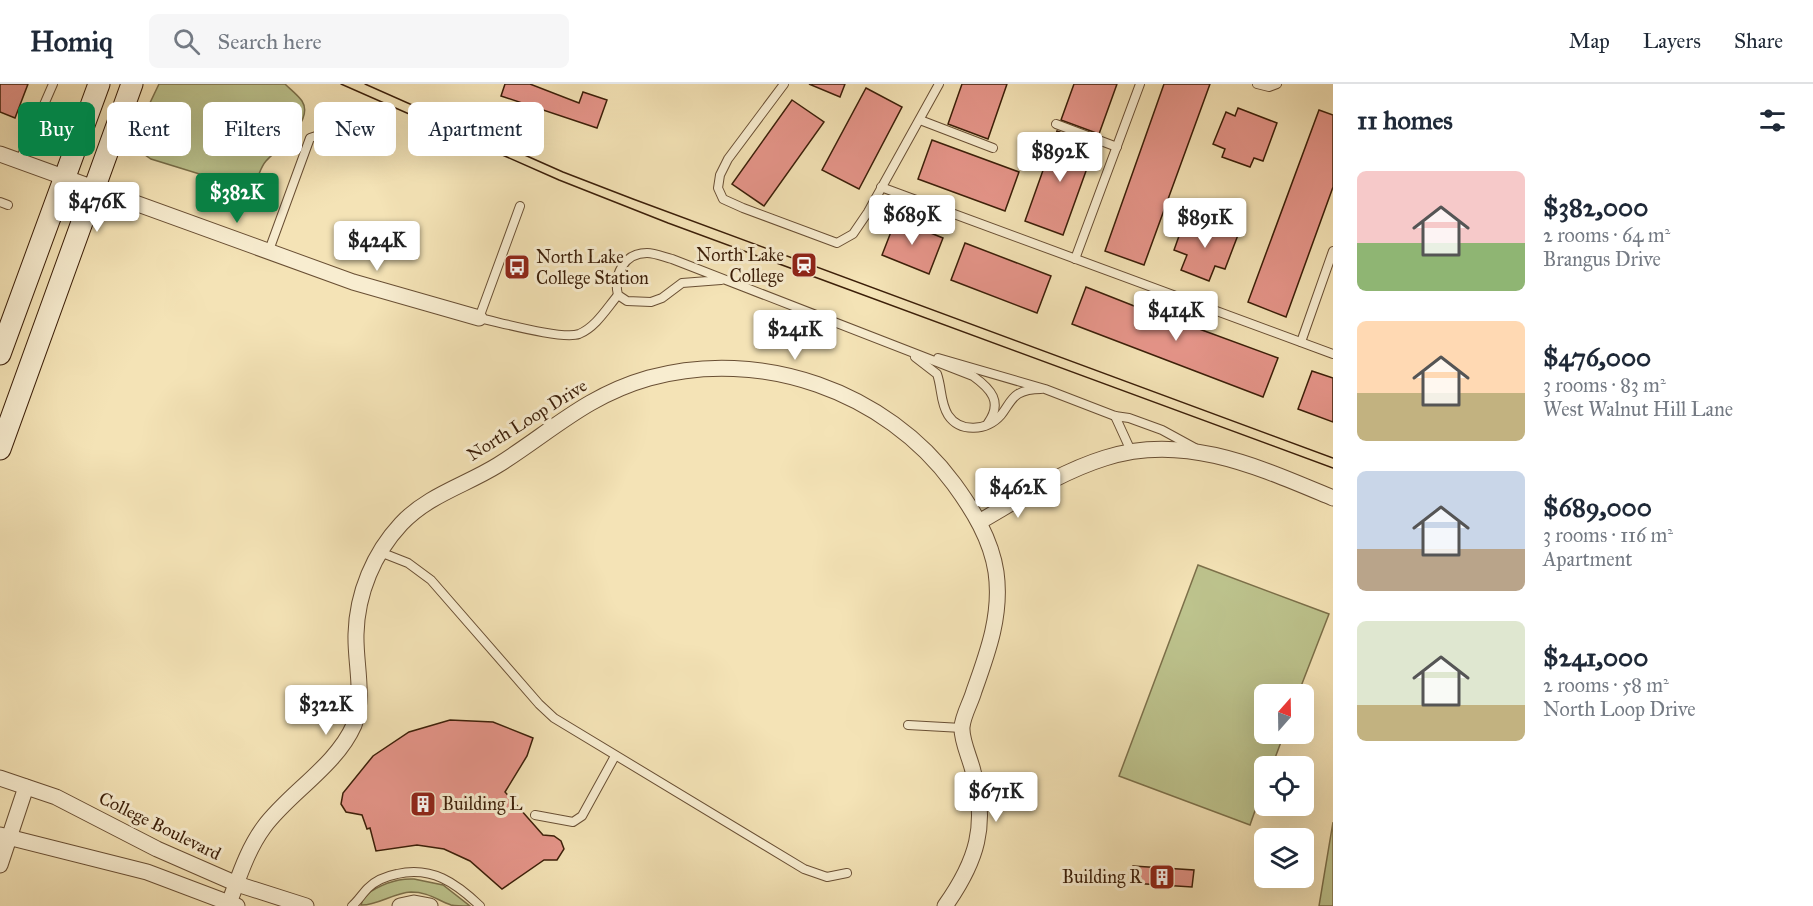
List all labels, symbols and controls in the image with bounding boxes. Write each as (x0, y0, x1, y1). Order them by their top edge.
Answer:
search box (149, 14, 569, 68)
text: Homiq (30, 24, 113, 59)
icon: search (170, 25, 203, 58)
text: Search here (218, 28, 322, 55)
text: Map (1569, 28, 1610, 54)
text: Layers (1643, 28, 1701, 54)
text: Share (1734, 28, 1783, 54)
chip: Buy (18, 102, 95, 156)
chip: Rent (107, 102, 191, 156)
chip: Filters (203, 102, 302, 156)
chip: New (314, 102, 396, 156)
chip: Apartment (408, 102, 544, 156)
text: 11 homes (1357, 104, 1453, 136)
icon: filters (1756, 104, 1789, 137)
pin: $892K (1018, 132, 1102, 183)
text: $892K (1031, 139, 1089, 163)
pin: $382K (195, 173, 279, 224)
text: $382K (210, 180, 264, 204)
pin: $476K (55, 182, 139, 233)
text: $476K (68, 189, 126, 213)
text: $382,000 (1543, 191, 1648, 223)
pin: $689K (870, 195, 954, 246)
icon: home (1405, 195, 1477, 267)
pin: $891K (1163, 198, 1247, 249)
text: $689K (883, 202, 941, 226)
text: $891K (1177, 205, 1233, 229)
pin: $424K (335, 221, 419, 272)
text: 2 rooms · 64 m² (1543, 223, 1670, 247)
text: $424K (348, 228, 406, 252)
place label: North Lake College (696, 244, 784, 288)
place label: North Lake College Station (536, 246, 649, 290)
text: Brangus Drive (1543, 247, 1661, 271)
station icon: North Lake College (789, 250, 819, 280)
bus stop icon: North Lake College Station (502, 252, 532, 282)
pin: $414K (1134, 291, 1218, 342)
text: $414K (1148, 298, 1204, 322)
pin: $241K (753, 310, 837, 361)
text: $241K (767, 317, 823, 341)
text: $476,000 (1543, 341, 1651, 373)
icon: home (1405, 345, 1477, 417)
text: 3 rooms · 83 m² (1543, 373, 1666, 397)
street label: North Loop Drive (463, 374, 591, 466)
text: West Walnut Hill Lane (1543, 397, 1733, 421)
pin: $462K (976, 468, 1060, 519)
text: $462K (989, 475, 1047, 499)
text: $689,000 (1543, 491, 1652, 523)
icon: home (1405, 495, 1477, 567)
text: 3 rooms · 116 m² (1543, 523, 1673, 547)
text: Apartment (1543, 547, 1632, 571)
text: $241,000 (1543, 641, 1648, 673)
icon: home (1405, 645, 1477, 717)
text: 2 rooms · 58 m² (1543, 673, 1669, 697)
north arrow (1254, 684, 1314, 744)
map controls (1254, 684, 1314, 888)
pin: $322K (284, 685, 368, 736)
text: $322K (299, 692, 353, 716)
text: North Loop Drive (1543, 697, 1696, 721)
button: locate (1254, 756, 1314, 816)
pin: $671K (954, 772, 1038, 823)
text: $671K (968, 779, 1024, 803)
street label: College Boulevard (95, 787, 225, 866)
building icon: Building L (408, 789, 438, 819)
place label: Building L (442, 793, 523, 816)
button: layers (1254, 828, 1314, 888)
building icon: Building R (1147, 862, 1177, 892)
place label: Building R (1062, 866, 1143, 889)

